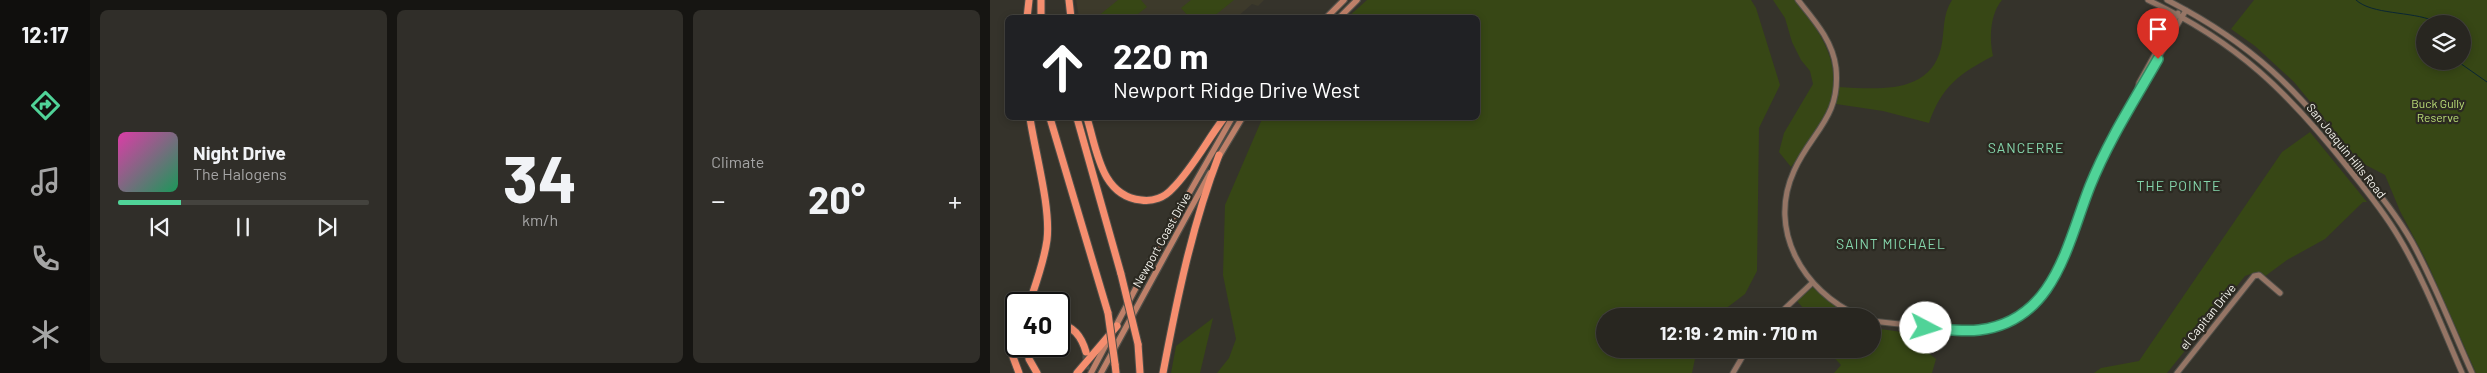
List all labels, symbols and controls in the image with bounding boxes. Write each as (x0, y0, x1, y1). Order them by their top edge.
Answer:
pin (2137, 8, 2179, 59)
icon: arrive (2144, 15, 2172, 43)
map controls (2416, 15, 2471, 70)
button: layers (2416, 15, 2471, 70)
text: 12:17 (22, 21, 68, 47)
text: 220 m (1113, 34, 1208, 76)
icon: ahead (1030, 35, 1095, 100)
text: Newport Ridge Drive West (1113, 76, 1361, 102)
icon: directions (28, 88, 63, 123)
park label: Buck Gully Reserve (2411, 96, 2465, 124)
street label: San Joaquin Hills Road (2304, 100, 2389, 201)
text: 34 (503, 138, 577, 216)
district label: SANCERRE (1988, 139, 2064, 156)
text: Night Drive (193, 141, 286, 164)
text: Climate (711, 152, 764, 171)
icon: music (28, 164, 63, 199)
text: The Halogens (193, 164, 287, 183)
text: 20° (808, 176, 865, 222)
district label: THE POINTE (2137, 177, 2221, 194)
text: − (711, 183, 725, 217)
text: + (948, 183, 962, 217)
street label: Newport Coast Drive (1129, 190, 1193, 290)
text: km/h (522, 210, 558, 229)
icon: previous (146, 213, 174, 241)
icon: pause (229, 213, 257, 241)
icon: next (313, 213, 341, 241)
district label: SAINT MICHAEL (1836, 235, 1946, 252)
icon: phone (28, 241, 63, 276)
street label: el Capitan Drive (2176, 281, 2238, 352)
speed limit sign: 40 (1005, 292, 1070, 357)
position arrow (1899, 301, 1951, 353)
icon: climate (28, 317, 63, 352)
text: 12:19 · 2 min · 710 m (1660, 321, 1817, 344)

